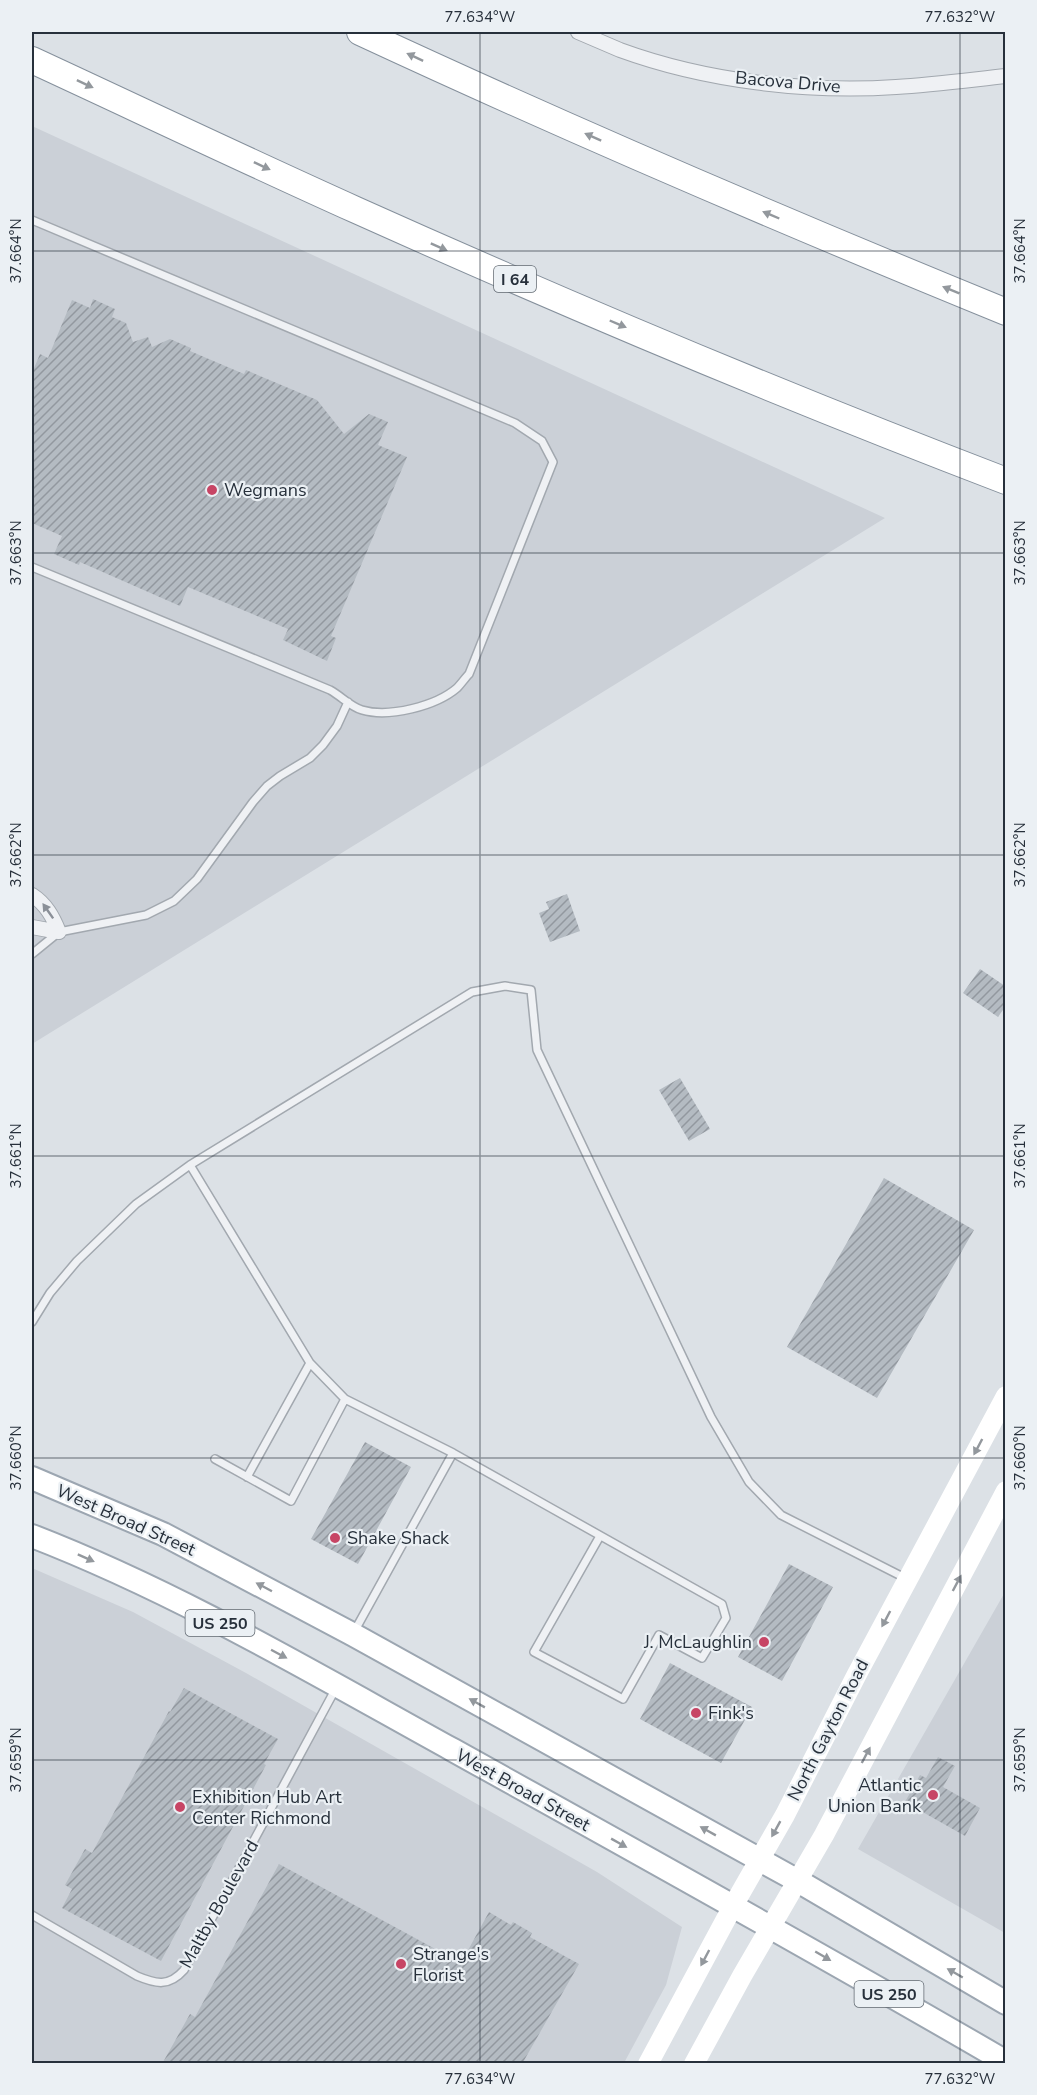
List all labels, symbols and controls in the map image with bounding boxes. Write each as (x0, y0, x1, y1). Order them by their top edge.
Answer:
text: 77.634°W (445, 7, 516, 27)
text: 77.632°W (925, 7, 996, 27)
one-way arrow (406, 53, 423, 62)
street label: Bacova Drive (734, 65, 842, 99)
one-way arrow (76, 80, 93, 89)
one-way arrow (584, 133, 601, 142)
one-way arrow (253, 162, 270, 171)
one-way arrow (762, 210, 780, 220)
text: 37.664°N (6, 218, 26, 284)
text: 37.664°N (1010, 218, 1030, 284)
one-way arrow (431, 242, 448, 251)
road number: I 64 (494, 266, 536, 292)
one-way arrow (942, 285, 960, 295)
one-way arrow (610, 319, 628, 329)
place label: Wegmans (224, 478, 307, 502)
marker: Wegmans (205, 483, 219, 497)
text: 37.663°N (6, 520, 26, 586)
text: 37.663°N (1010, 520, 1030, 586)
text: 37.662°N (6, 822, 26, 888)
text: 37.662°N (1010, 822, 1030, 888)
one-way arrow (42, 904, 54, 920)
text: 37.661°N (6, 1123, 26, 1189)
text: 37.661°N (1010, 1123, 1030, 1189)
text: 37.660°N (6, 1425, 26, 1491)
text: 37.660°N (1010, 1425, 1030, 1491)
one-way arrow (973, 1439, 983, 1456)
street label: West Broad Street (53, 1479, 200, 1562)
place label: Shake Shack (347, 1526, 450, 1550)
marker: Shake Shack (328, 1531, 342, 1545)
one-way arrow (77, 1553, 95, 1563)
one-way arrow (952, 1574, 962, 1591)
one-way arrow (255, 1582, 272, 1592)
road number: US 250 (186, 1610, 254, 1636)
one-way arrow (881, 1611, 891, 1628)
place label: J. McLaughlin (643, 1630, 752, 1654)
marker: J. McLaughlin (757, 1635, 771, 1649)
one-way arrow (271, 1649, 288, 1659)
street label: North Gayton Road (782, 1655, 874, 1805)
one-way arrow (468, 1698, 485, 1708)
place label: Fink's (708, 1701, 754, 1725)
marker: Fink's (689, 1706, 703, 1720)
text: 37.659°N (6, 1727, 26, 1793)
text: 37.659°N (1010, 1727, 1030, 1793)
street label: West Broad Street (452, 1743, 595, 1837)
one-way arrow (861, 1747, 871, 1764)
place label: Atlantic Union Bank (828, 1773, 922, 1818)
place label: Exhibition Hub Art Center Richmond (192, 1785, 342, 1830)
marker: Atlantic Union Bank (926, 1788, 940, 1802)
marker: Exhibition Hub Art Center Richmond (173, 1800, 187, 1814)
one-way arrow (772, 1821, 782, 1838)
one-way arrow (700, 1826, 717, 1836)
street label: Maltby Boulevard (174, 1836, 264, 1972)
one-way arrow (611, 1838, 628, 1848)
place label: Strange's Florist (413, 1942, 489, 1987)
one-way arrow (700, 1949, 710, 1966)
one-way arrow (814, 1951, 831, 1961)
marker: Strange's Florist (394, 1957, 408, 1971)
one-way arrow (946, 1968, 963, 1978)
road number: US 250 (854, 1981, 924, 2007)
text: 77.634°W (445, 2069, 516, 2089)
text: 77.632°W (925, 2069, 996, 2089)

